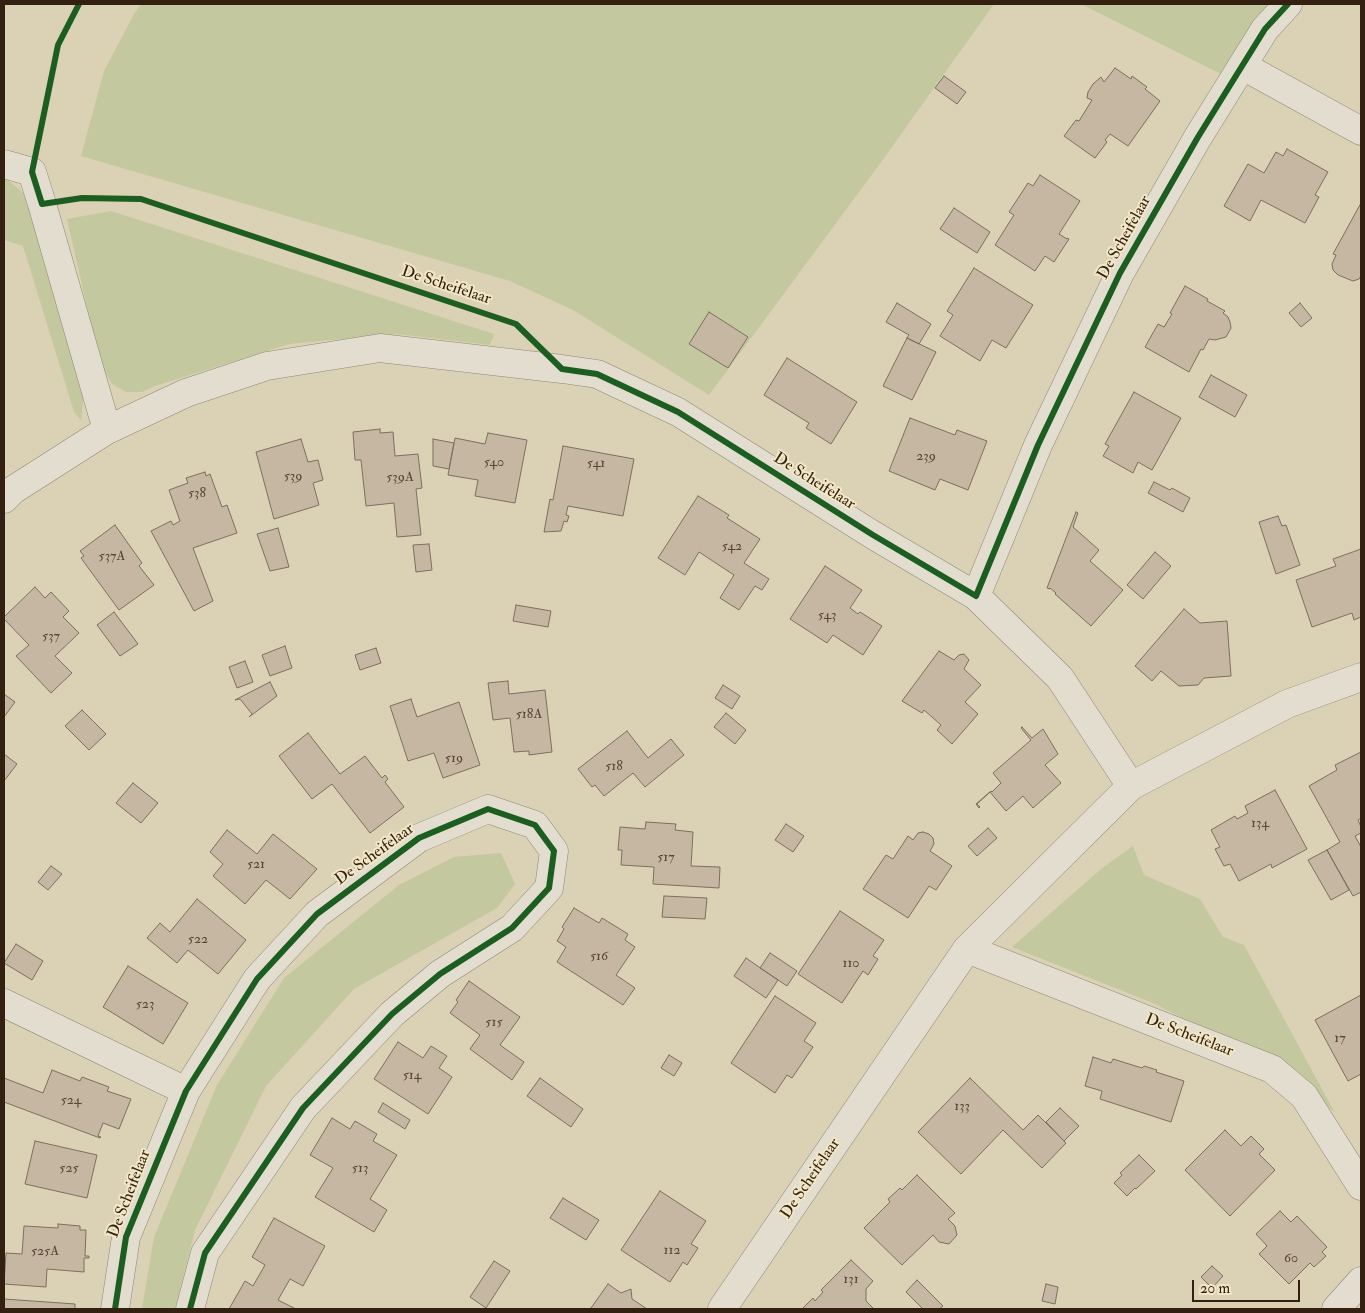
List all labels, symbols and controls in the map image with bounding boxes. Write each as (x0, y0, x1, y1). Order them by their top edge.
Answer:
street label: De Scheifelaar (1094, 193, 1156, 283)
street label: De Scheifelaar (399, 263, 493, 309)
street label: De Scheifelaar (770, 449, 858, 515)
house number: 239 (916, 449, 936, 465)
house number: 540 (484, 455, 504, 471)
house number: 541 (587, 456, 605, 472)
house number: 539 (284, 469, 302, 485)
house number: 539A (386, 470, 414, 486)
house number: 538 (188, 486, 206, 502)
house number: 542 (722, 539, 742, 555)
house number: 537A (99, 549, 125, 565)
house number: 543 (818, 608, 836, 624)
house number: 537 (42, 629, 60, 645)
house number: 518A (516, 707, 542, 723)
house number: 519 (445, 751, 463, 767)
house number: 518 (605, 759, 623, 775)
house number: 134 (1251, 816, 1269, 832)
street label: De Scheifelaar (332, 820, 418, 890)
house number: 517 (657, 850, 675, 866)
house number: 521 (247, 857, 265, 873)
house number: 522 (188, 932, 208, 948)
house number: 516 (590, 949, 608, 965)
house number: 110 (842, 956, 860, 972)
house number: 523 (136, 997, 154, 1013)
street label: De Scheifelaar (1142, 1010, 1236, 1062)
house number: 515 (485, 1015, 503, 1031)
house number: 17 (1334, 1031, 1346, 1047)
house number: 514 (403, 1068, 421, 1084)
house number: 524 (61, 1093, 81, 1109)
house number: 133 (954, 1099, 970, 1115)
street label: De Scheifelaar (777, 1135, 845, 1223)
street label: De Scheifelaar (104, 1147, 156, 1241)
house number: 525 (59, 1161, 79, 1177)
house number: 513 (352, 1161, 368, 1177)
house number: 112 (663, 1243, 681, 1259)
house number: 525A (31, 1244, 59, 1260)
house number: 60 (1284, 1251, 1298, 1267)
scale bar (1195, 1270, 1302, 1302)
house number: 131 (843, 1272, 859, 1288)
text: 20 m (1200, 1279, 1230, 1298)

